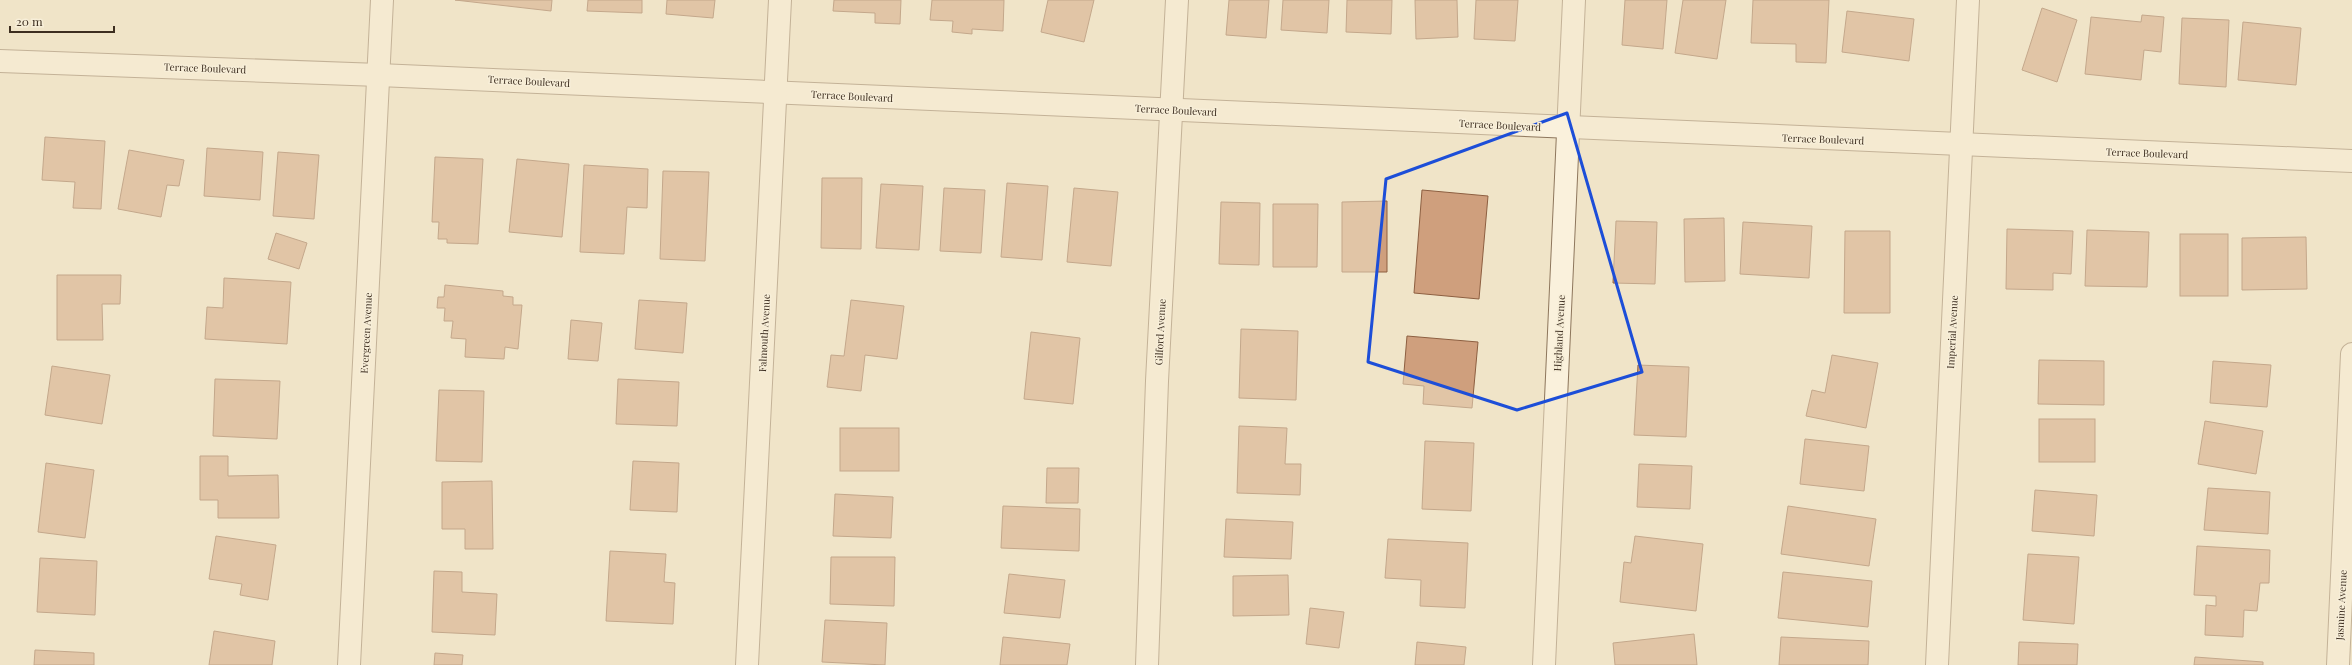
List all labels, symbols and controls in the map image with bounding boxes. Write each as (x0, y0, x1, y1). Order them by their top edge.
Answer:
scale bar (10, 8, 114, 34)
text: 20 m (16, 13, 43, 29)
street label: Terrace Boulevard (164, 60, 247, 76)
street label: Terrace Boulevard (488, 72, 571, 90)
street label: Terrace Boulevard (811, 87, 894, 105)
street label: Terrace Boulevard (1135, 101, 1218, 119)
street label: Terrace Boulevard (1459, 116, 1542, 134)
street label: Terrace Boulevard (1782, 131, 1865, 147)
street label: Terrace Boulevard (2106, 145, 2189, 161)
street label: Evergreen Avenue (357, 292, 375, 374)
street label: Falmouth Avenue (755, 294, 773, 372)
street label: Highland Avenue (1550, 294, 1568, 372)
street label: Imperial Avenue (1943, 295, 1961, 369)
street label: Gilford Avenue (1151, 298, 1169, 366)
street label: Jasmine Avenue (2332, 569, 2350, 642)

